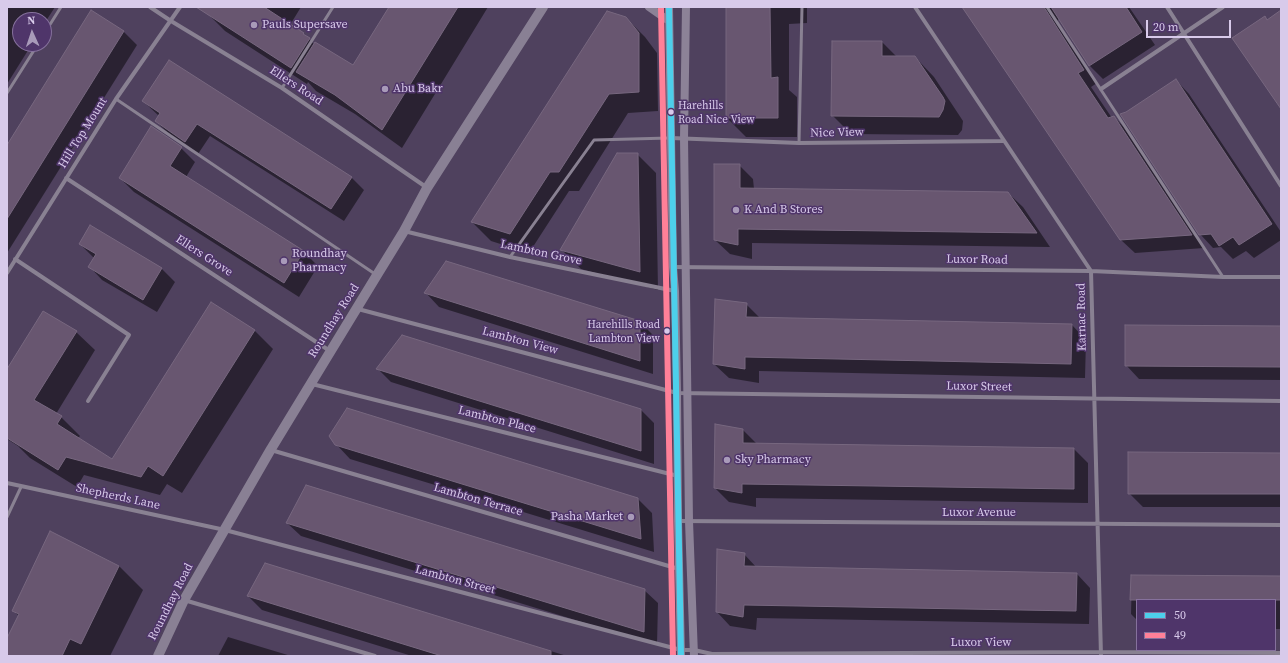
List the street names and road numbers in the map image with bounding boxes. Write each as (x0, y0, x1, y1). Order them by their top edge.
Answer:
street label: Ellers Road (267, 63, 325, 109)
street label: Hill Top Mount (55, 95, 111, 171)
street label: Nice View (810, 125, 864, 141)
street label: Ellers Grove (173, 232, 235, 280)
street label: Lambton Grove (499, 237, 583, 269)
street label: Luxor Road (946, 252, 1008, 268)
street label: Roundhay Road (305, 281, 363, 361)
street label: Karnac Road (1074, 283, 1090, 351)
street label: Lambton View (481, 324, 559, 358)
street label: Luxor Street (946, 379, 1012, 395)
street label: Lambton Place (456, 403, 538, 437)
street label: Lambton Terrace (432, 480, 524, 520)
street label: Shepherds Lane (75, 481, 161, 513)
street label: Luxor Avenue (942, 506, 1016, 520)
street label: Roundhay Road (145, 561, 197, 643)
street label: Lambton Street (413, 562, 497, 598)
street label: Luxor View (951, 636, 1011, 650)

